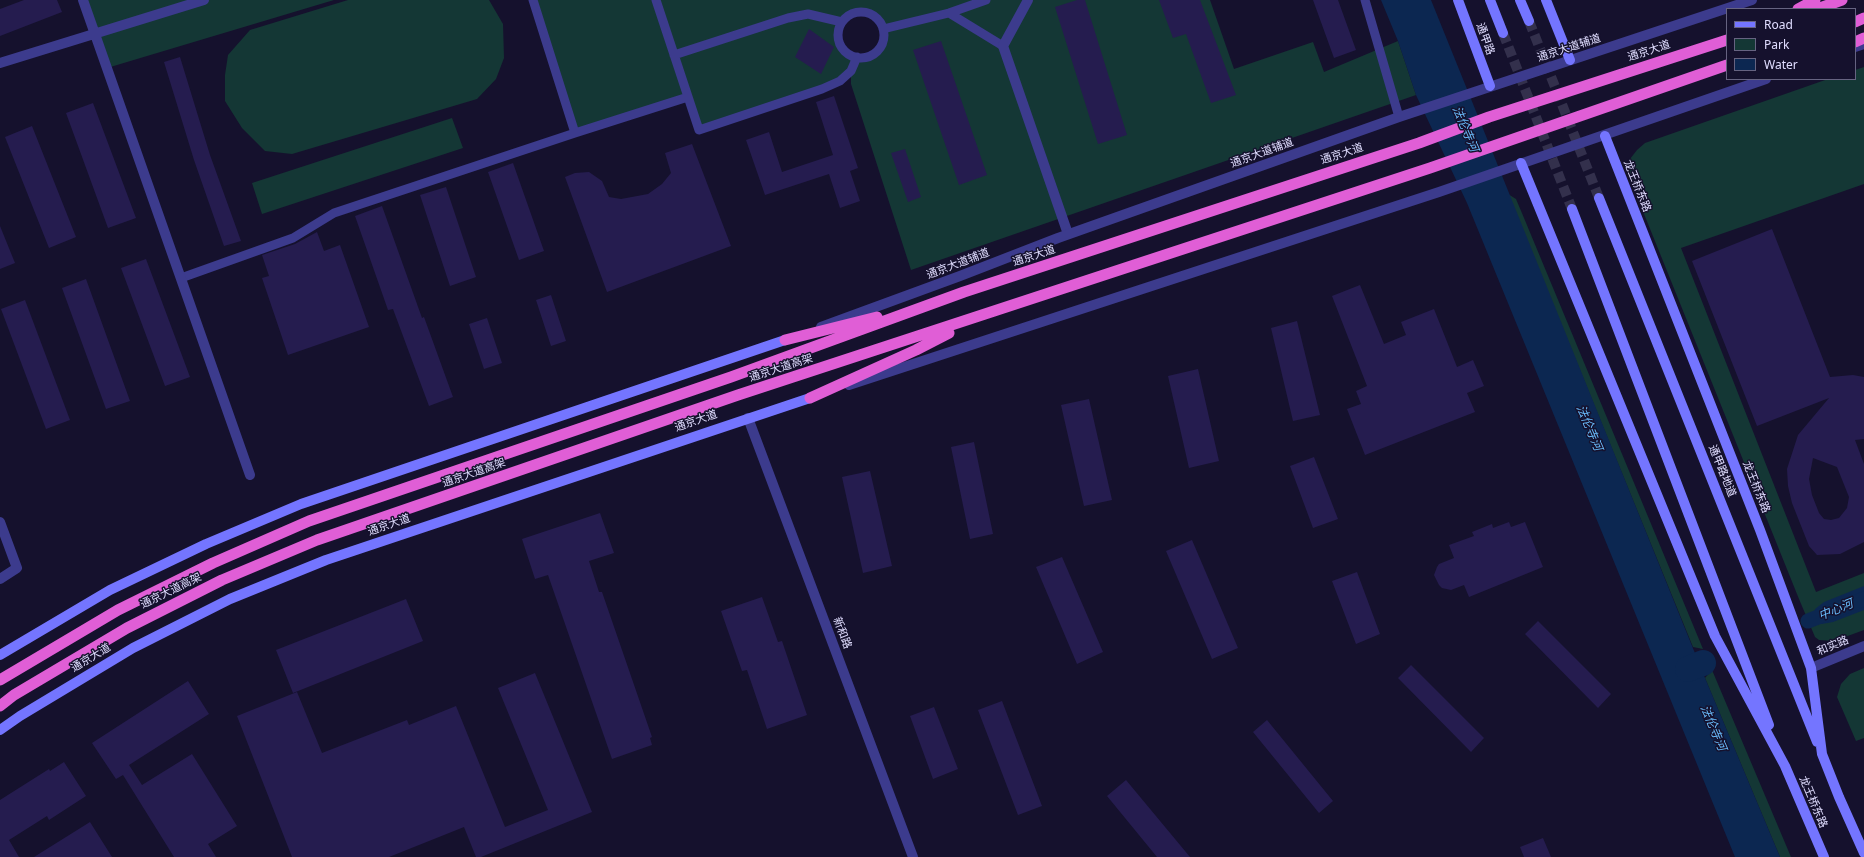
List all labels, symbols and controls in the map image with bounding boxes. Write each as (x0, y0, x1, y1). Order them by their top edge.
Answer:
legend (1726, 8, 1856, 80)
text: Road (1764, 16, 1793, 33)
street label: 通甲路 (1473, 21, 1497, 57)
street label: 通京大道辅道 (1536, 32, 1602, 64)
text: Park (1764, 36, 1789, 53)
street label: 通京大道 (1626, 38, 1672, 64)
text: Water (1764, 56, 1798, 73)
water label: 法伦寺河 (1449, 104, 1481, 154)
street label: 通京大道辅道 (1229, 136, 1295, 170)
street label: 通京大道 (1319, 141, 1365, 167)
street label: 龙王桥东路 (1621, 158, 1653, 214)
street label: 通京大道 (1011, 243, 1057, 269)
street label: 通京大道辅道 (925, 246, 991, 282)
street label: 通京大道高架 (748, 352, 814, 384)
water label: 法伦寺河 (1573, 403, 1605, 453)
street label: 通京大道 (673, 408, 719, 434)
street label: 通甲路地道 (1706, 443, 1738, 499)
street label: 通京大道高架 (441, 456, 507, 490)
street label: 龙王桥东路 (1740, 459, 1772, 515)
street label: 通京大道 (366, 512, 412, 538)
street label: 通京大道高架 (138, 571, 204, 611)
water label: 中心河 (1817, 597, 1855, 623)
street label: 新和路 (830, 615, 854, 651)
street label: 和实路 (1815, 633, 1851, 659)
street label: 通京大道 (69, 641, 113, 675)
water label: 法伦寺河 (1697, 703, 1729, 753)
street label: 龙王桥东路 (1796, 774, 1830, 830)

